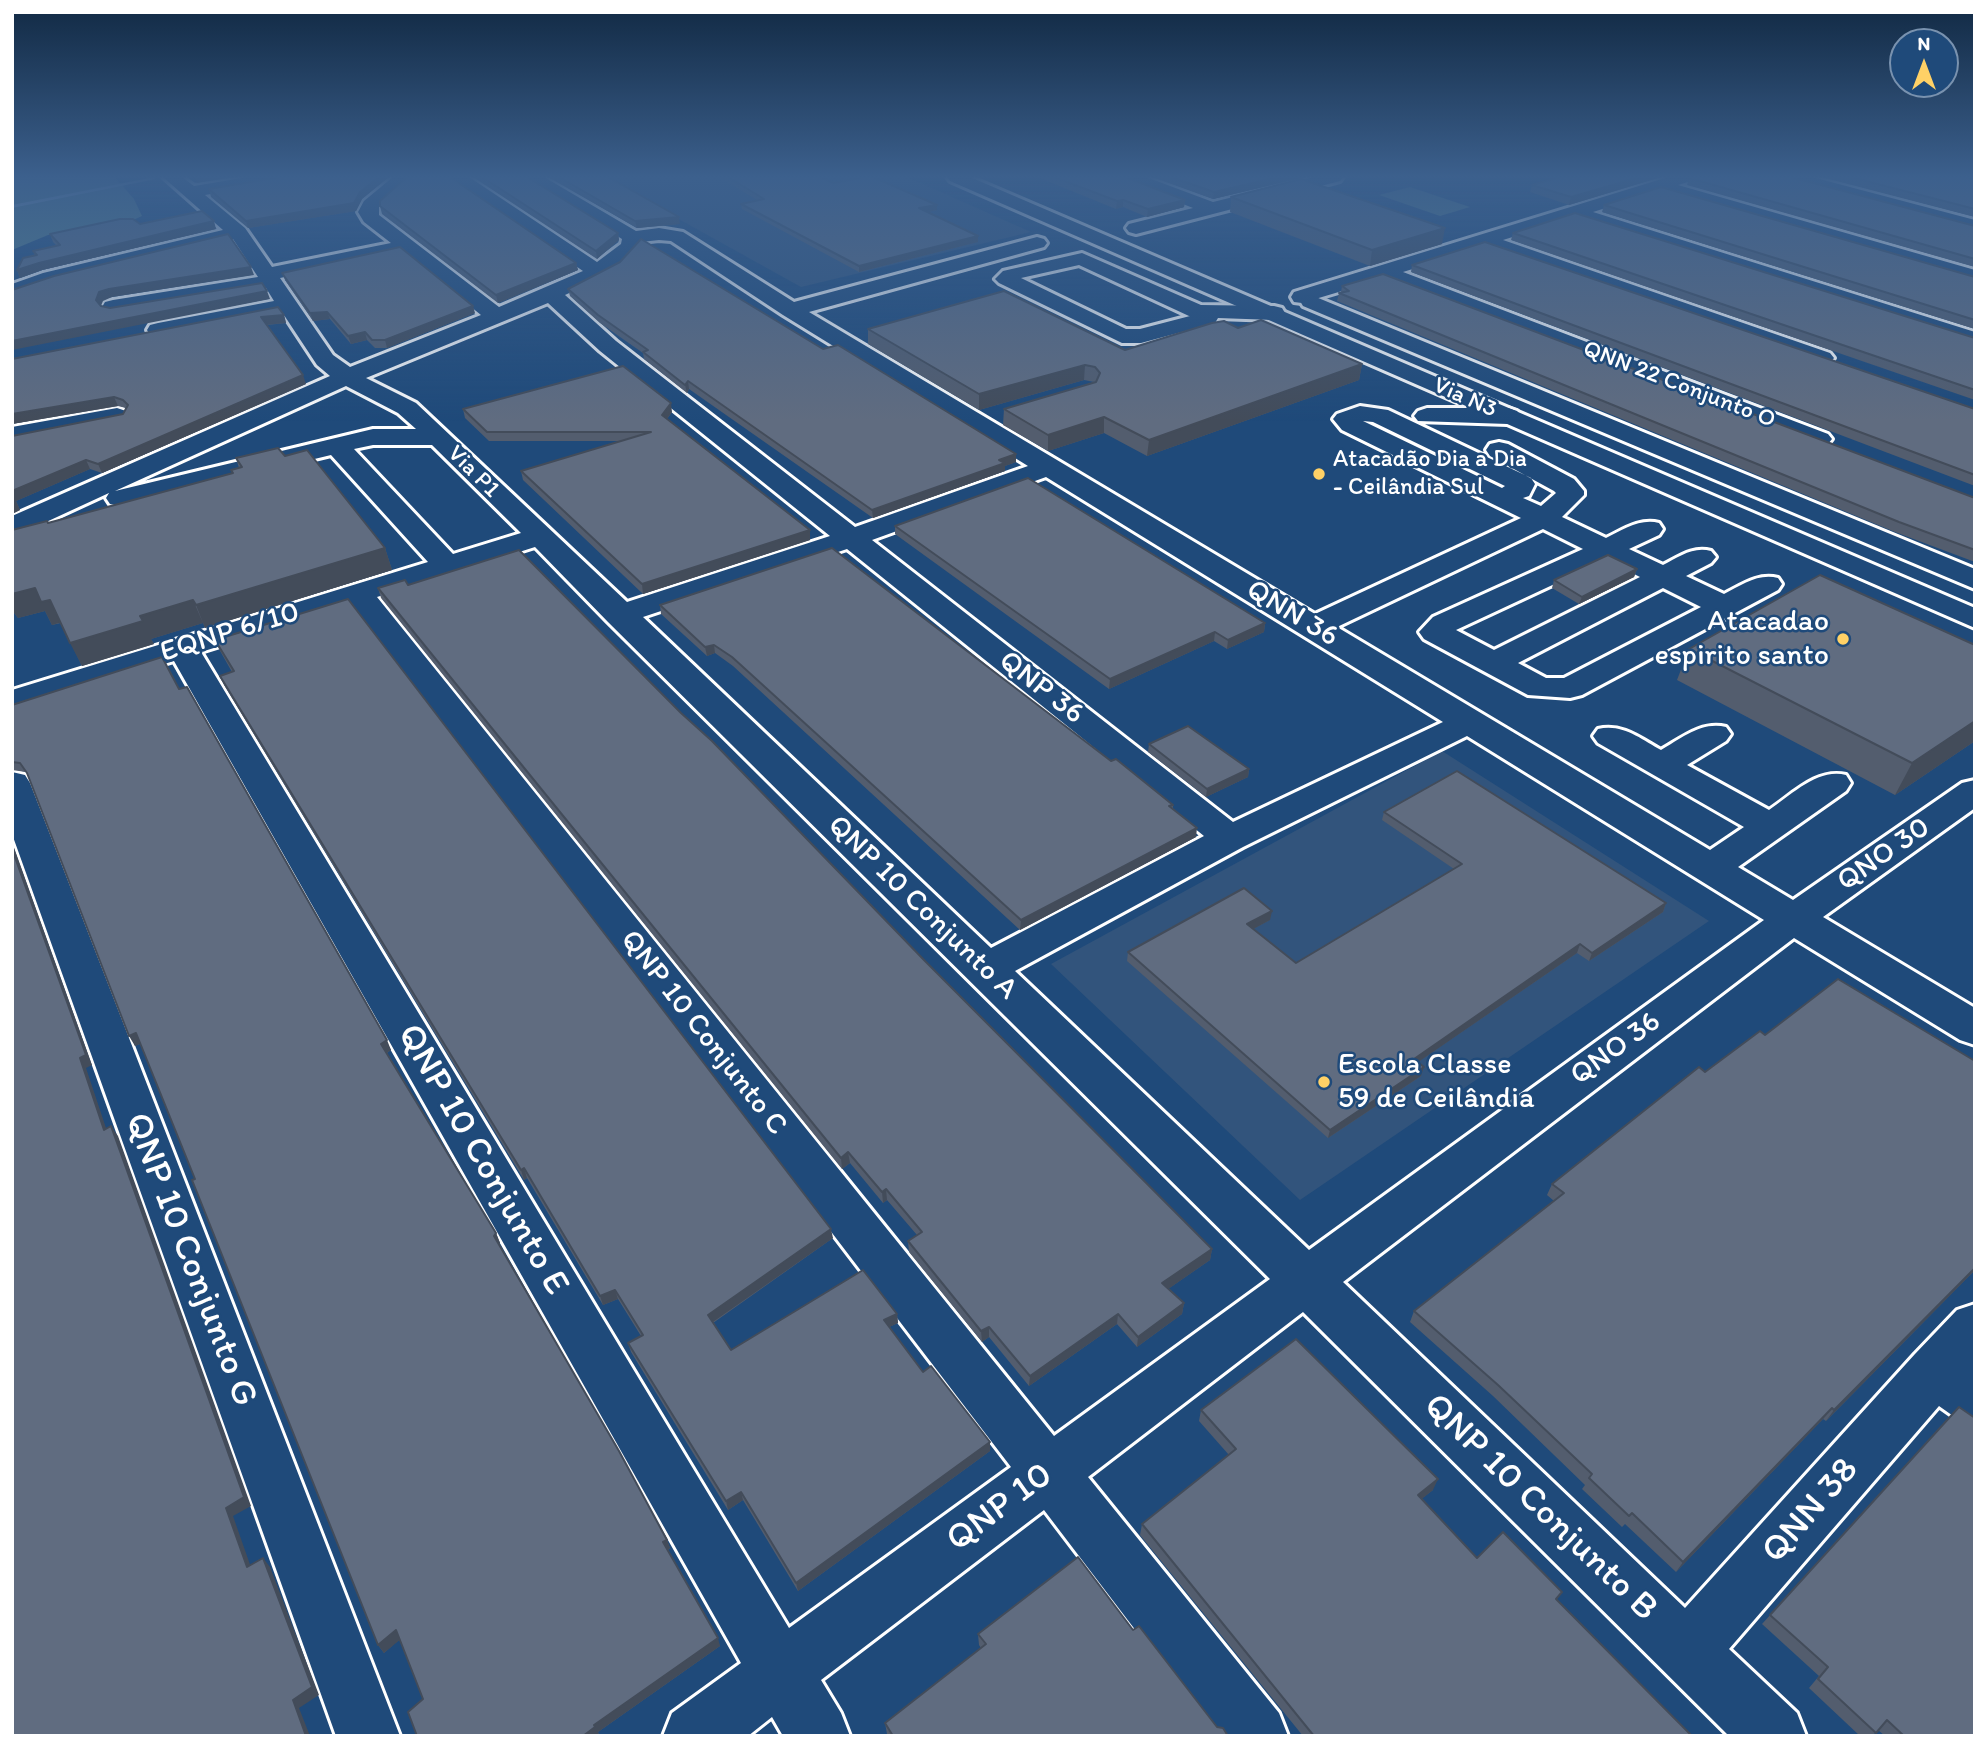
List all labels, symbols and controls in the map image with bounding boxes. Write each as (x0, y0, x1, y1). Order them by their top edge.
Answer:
north arrow (1889, 28, 1959, 98)
text: N (1918, 32, 1930, 55)
street label: QNN 22 Conjunto O (1579, 335, 1779, 435)
street label: Via N3 (1429, 371, 1501, 425)
street label: Via P1 (441, 440, 505, 504)
place label: Atacadão Dia a Dia - Ceilândia Sul (1333, 446, 1527, 502)
marker: Atacadão Dia a Dia - Ceilândia Sul (1311, 466, 1327, 482)
street label: QNN 36 (1239, 573, 1345, 655)
street label: EQNP 6/10 (156, 595, 304, 671)
place label: Atacadao espirito santo (1654, 604, 1829, 674)
marker: Atacadao espirito santo (1835, 631, 1851, 647)
street label: QNP 36 (991, 643, 1091, 733)
street label: QNP 10 Conjunto A (819, 808, 1025, 1008)
street label: QNO 30 (1831, 810, 1937, 900)
street label: QNP 10 Conjunto C (612, 923, 794, 1143)
street label: QNO 36 (1564, 1004, 1668, 1094)
street label: QNP 10 Conjunto E (386, 1017, 578, 1303)
place label: Escola Classe 59 de Ceilândia (1338, 1047, 1535, 1118)
marker: Escola Classe 59 de Ceilândia (1316, 1074, 1332, 1090)
street label: QNP 10 Conjunto G (114, 1107, 266, 1413)
street label: QNP 10 Conjunto B (1413, 1385, 1667, 1631)
street label: QNN 38 (1753, 1449, 1869, 1573)
street label: QNP 10 (938, 1454, 1062, 1562)

